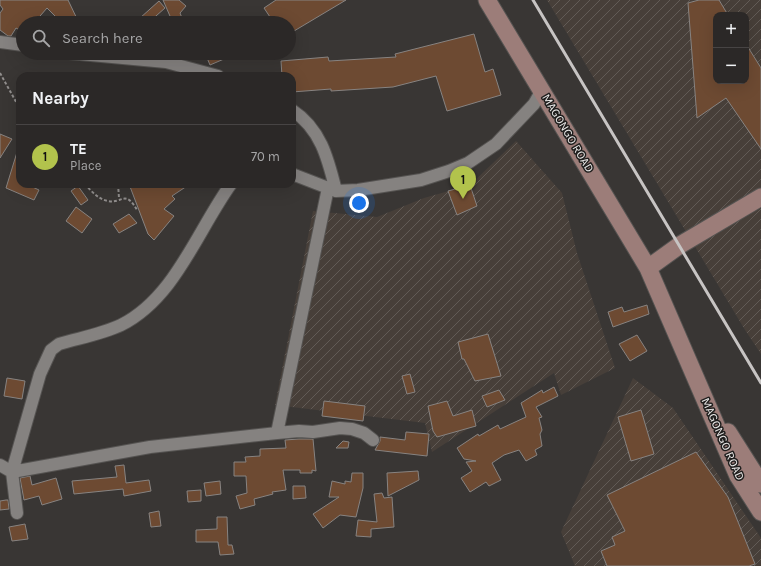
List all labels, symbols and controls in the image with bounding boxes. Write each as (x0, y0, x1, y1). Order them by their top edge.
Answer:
map controls (713, 12, 749, 84)
button: + (713, 12, 749, 48)
search box (16, 16, 296, 60)
icon: search (30, 27, 52, 49)
text: Search here (62, 29, 143, 47)
button: − (713, 48, 749, 84)
text: Nearby (32, 88, 89, 108)
street label: MAGONGO ROAD (539, 91, 597, 175)
text: TE (70, 140, 87, 158)
text: 1 (43, 149, 47, 164)
text: 70 m (251, 149, 280, 164)
text: Place (70, 158, 101, 173)
pin: 1 (450, 166, 476, 199)
your location (349, 193, 369, 213)
street label: MAGONGO ROAD (699, 396, 748, 483)

